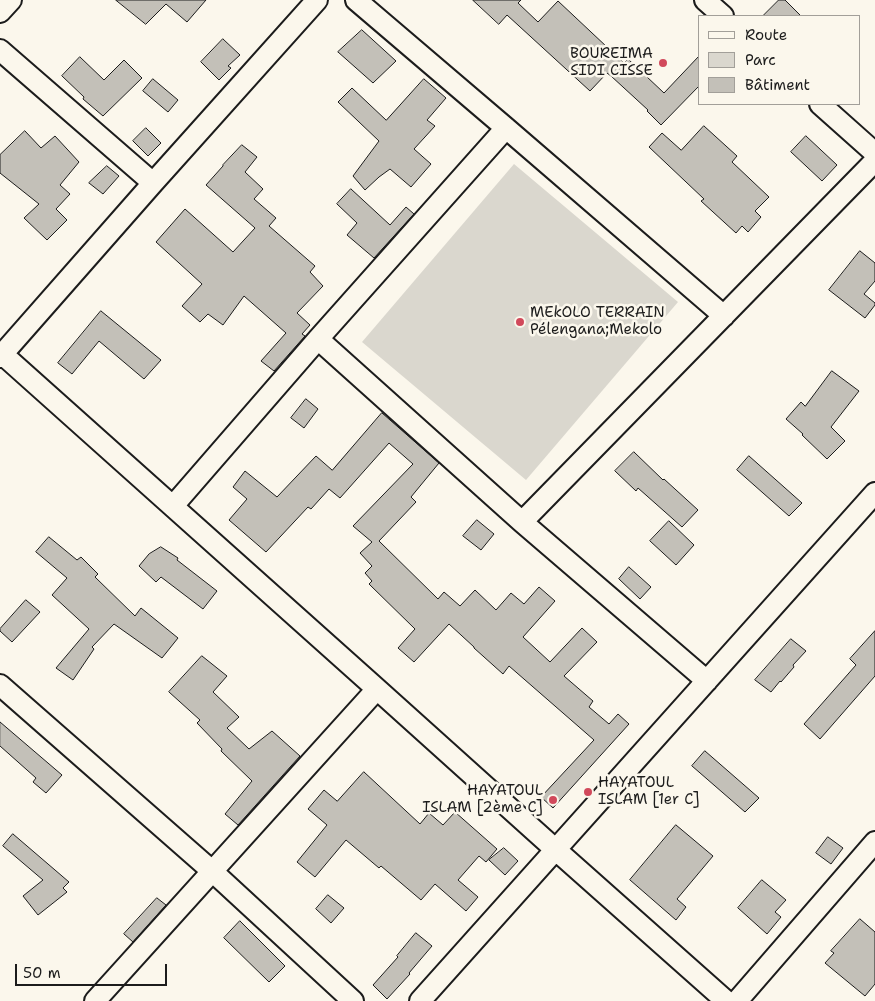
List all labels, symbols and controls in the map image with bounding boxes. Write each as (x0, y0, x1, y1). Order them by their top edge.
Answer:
legend (698, 15, 860, 105)
text: Route (745, 25, 787, 45)
place label: BOUREIMA SIDI CISSE (570, 45, 653, 80)
text: Parc (745, 50, 776, 70)
marker: BOUREIMA SIDI CISSE (657, 57, 669, 69)
text: Bâtiment (745, 75, 810, 95)
place label: MEkOLO TERRAIN Pélengana;Mekolo (530, 304, 665, 339)
marker: MEkOLO TERRAIN Pélengana;Mekolo (514, 316, 526, 328)
place label: HAYATOUL ISLAM [1er C] (598, 774, 700, 809)
place label: HAYATOUL ISLAM [2ème C] (422, 782, 543, 817)
marker: HAYATOUL ISLAM [1er C] (582, 786, 594, 798)
marker: HAYATOUL ISLAM [2ème C] (547, 794, 559, 806)
scale bar (18, 954, 170, 986)
text: 50 m (23, 963, 61, 983)

